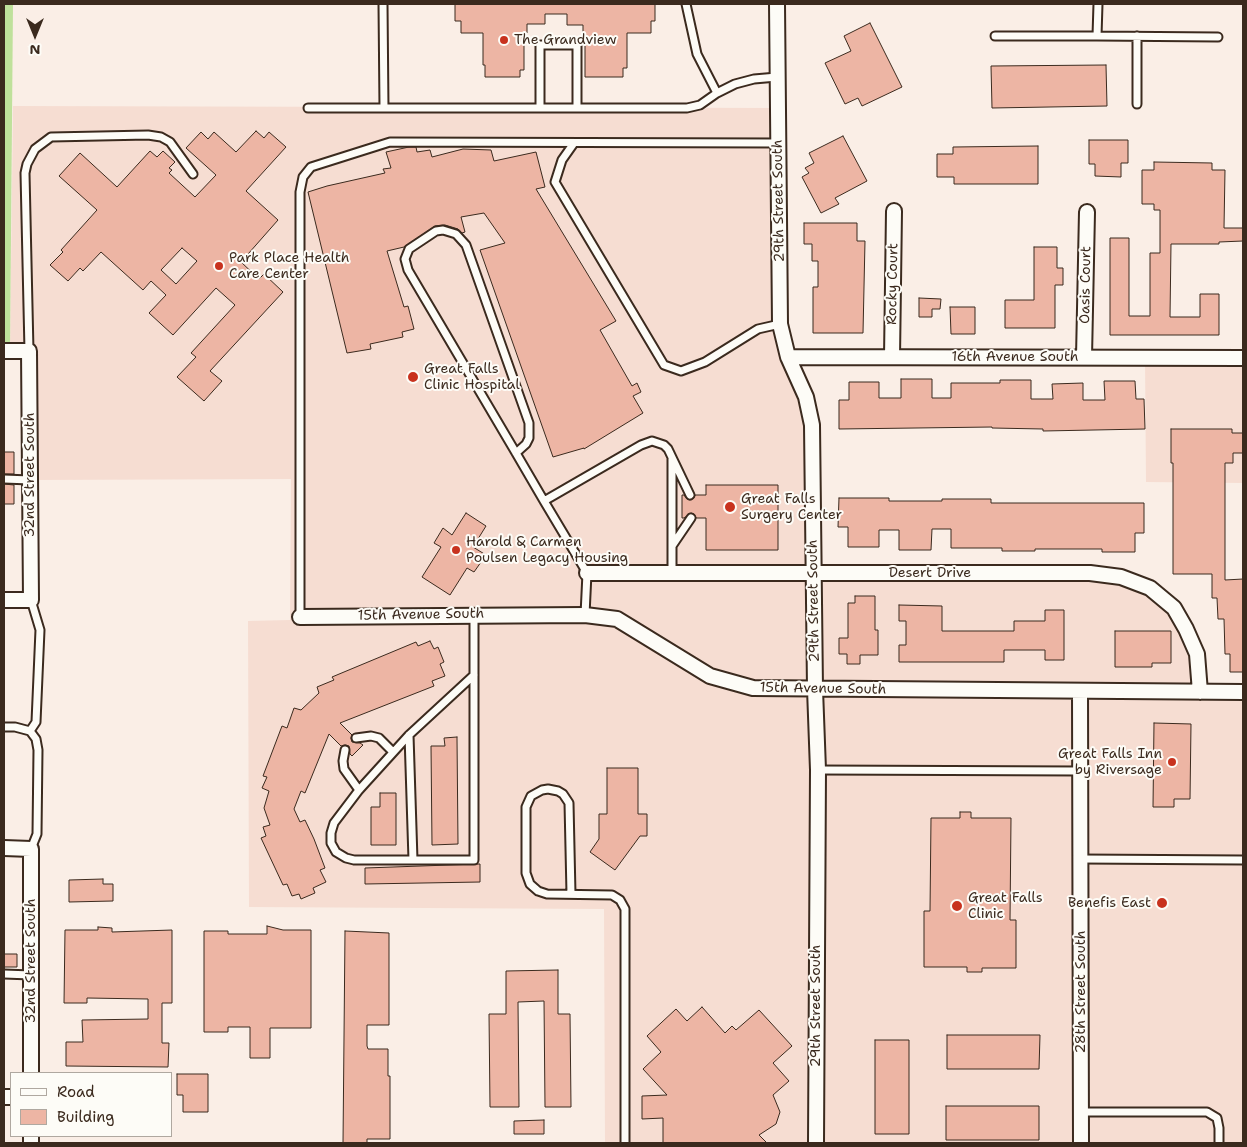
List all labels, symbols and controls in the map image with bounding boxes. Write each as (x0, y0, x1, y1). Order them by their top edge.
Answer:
north arrow (10, 10, 60, 60)
place label: The Grandview (514, 32, 617, 48)
marker: The Grandview (498, 34, 510, 46)
text: N (29, 41, 41, 59)
street label: 29th Street South (770, 139, 788, 263)
street label: Rocky Court (884, 243, 902, 325)
street label: Oasis Court (1077, 246, 1095, 324)
place label: Park Place Health Care Center (229, 250, 350, 282)
marker: Park Place Health Care Center (213, 260, 225, 272)
street label: 16th Avenue South (951, 349, 1079, 365)
place label: Great Falls Clinic Hospital (424, 361, 520, 394)
marker: Great Falls Clinic Hospital (406, 370, 420, 384)
street label: 32nd Street South (22, 412, 38, 538)
place label: Great Falls Surgery Center (741, 491, 842, 524)
marker: Great Falls Surgery Center (723, 500, 737, 514)
place label: Harold & Carmen Poulsen Legacy Housing (466, 534, 628, 566)
street label: 29th Street South (805, 539, 823, 663)
marker: Harold & Carmen Poulsen Legacy Housing (450, 544, 462, 556)
street label: Desert Drive (889, 565, 971, 581)
street label: 15th Avenue South (358, 605, 484, 625)
street label: 15th Avenue South (760, 679, 886, 699)
place label: Great Falls Inn by Riversage (1058, 746, 1162, 779)
marker: Great Falls Inn by Riversage (1166, 756, 1178, 768)
place label: Great Falls Clinic (968, 890, 1043, 922)
place label: Benefis East (1068, 895, 1151, 911)
marker: Benefis East (1155, 896, 1169, 910)
street label: 32nd Street South (23, 898, 39, 1024)
marker: Great Falls Clinic (950, 899, 964, 913)
street label: 28th Street South (1073, 930, 1089, 1054)
street label: 29th Street South (808, 945, 824, 1067)
legend (10, 1072, 172, 1137)
text: Road (57, 1082, 95, 1102)
text: Building (57, 1107, 114, 1127)

